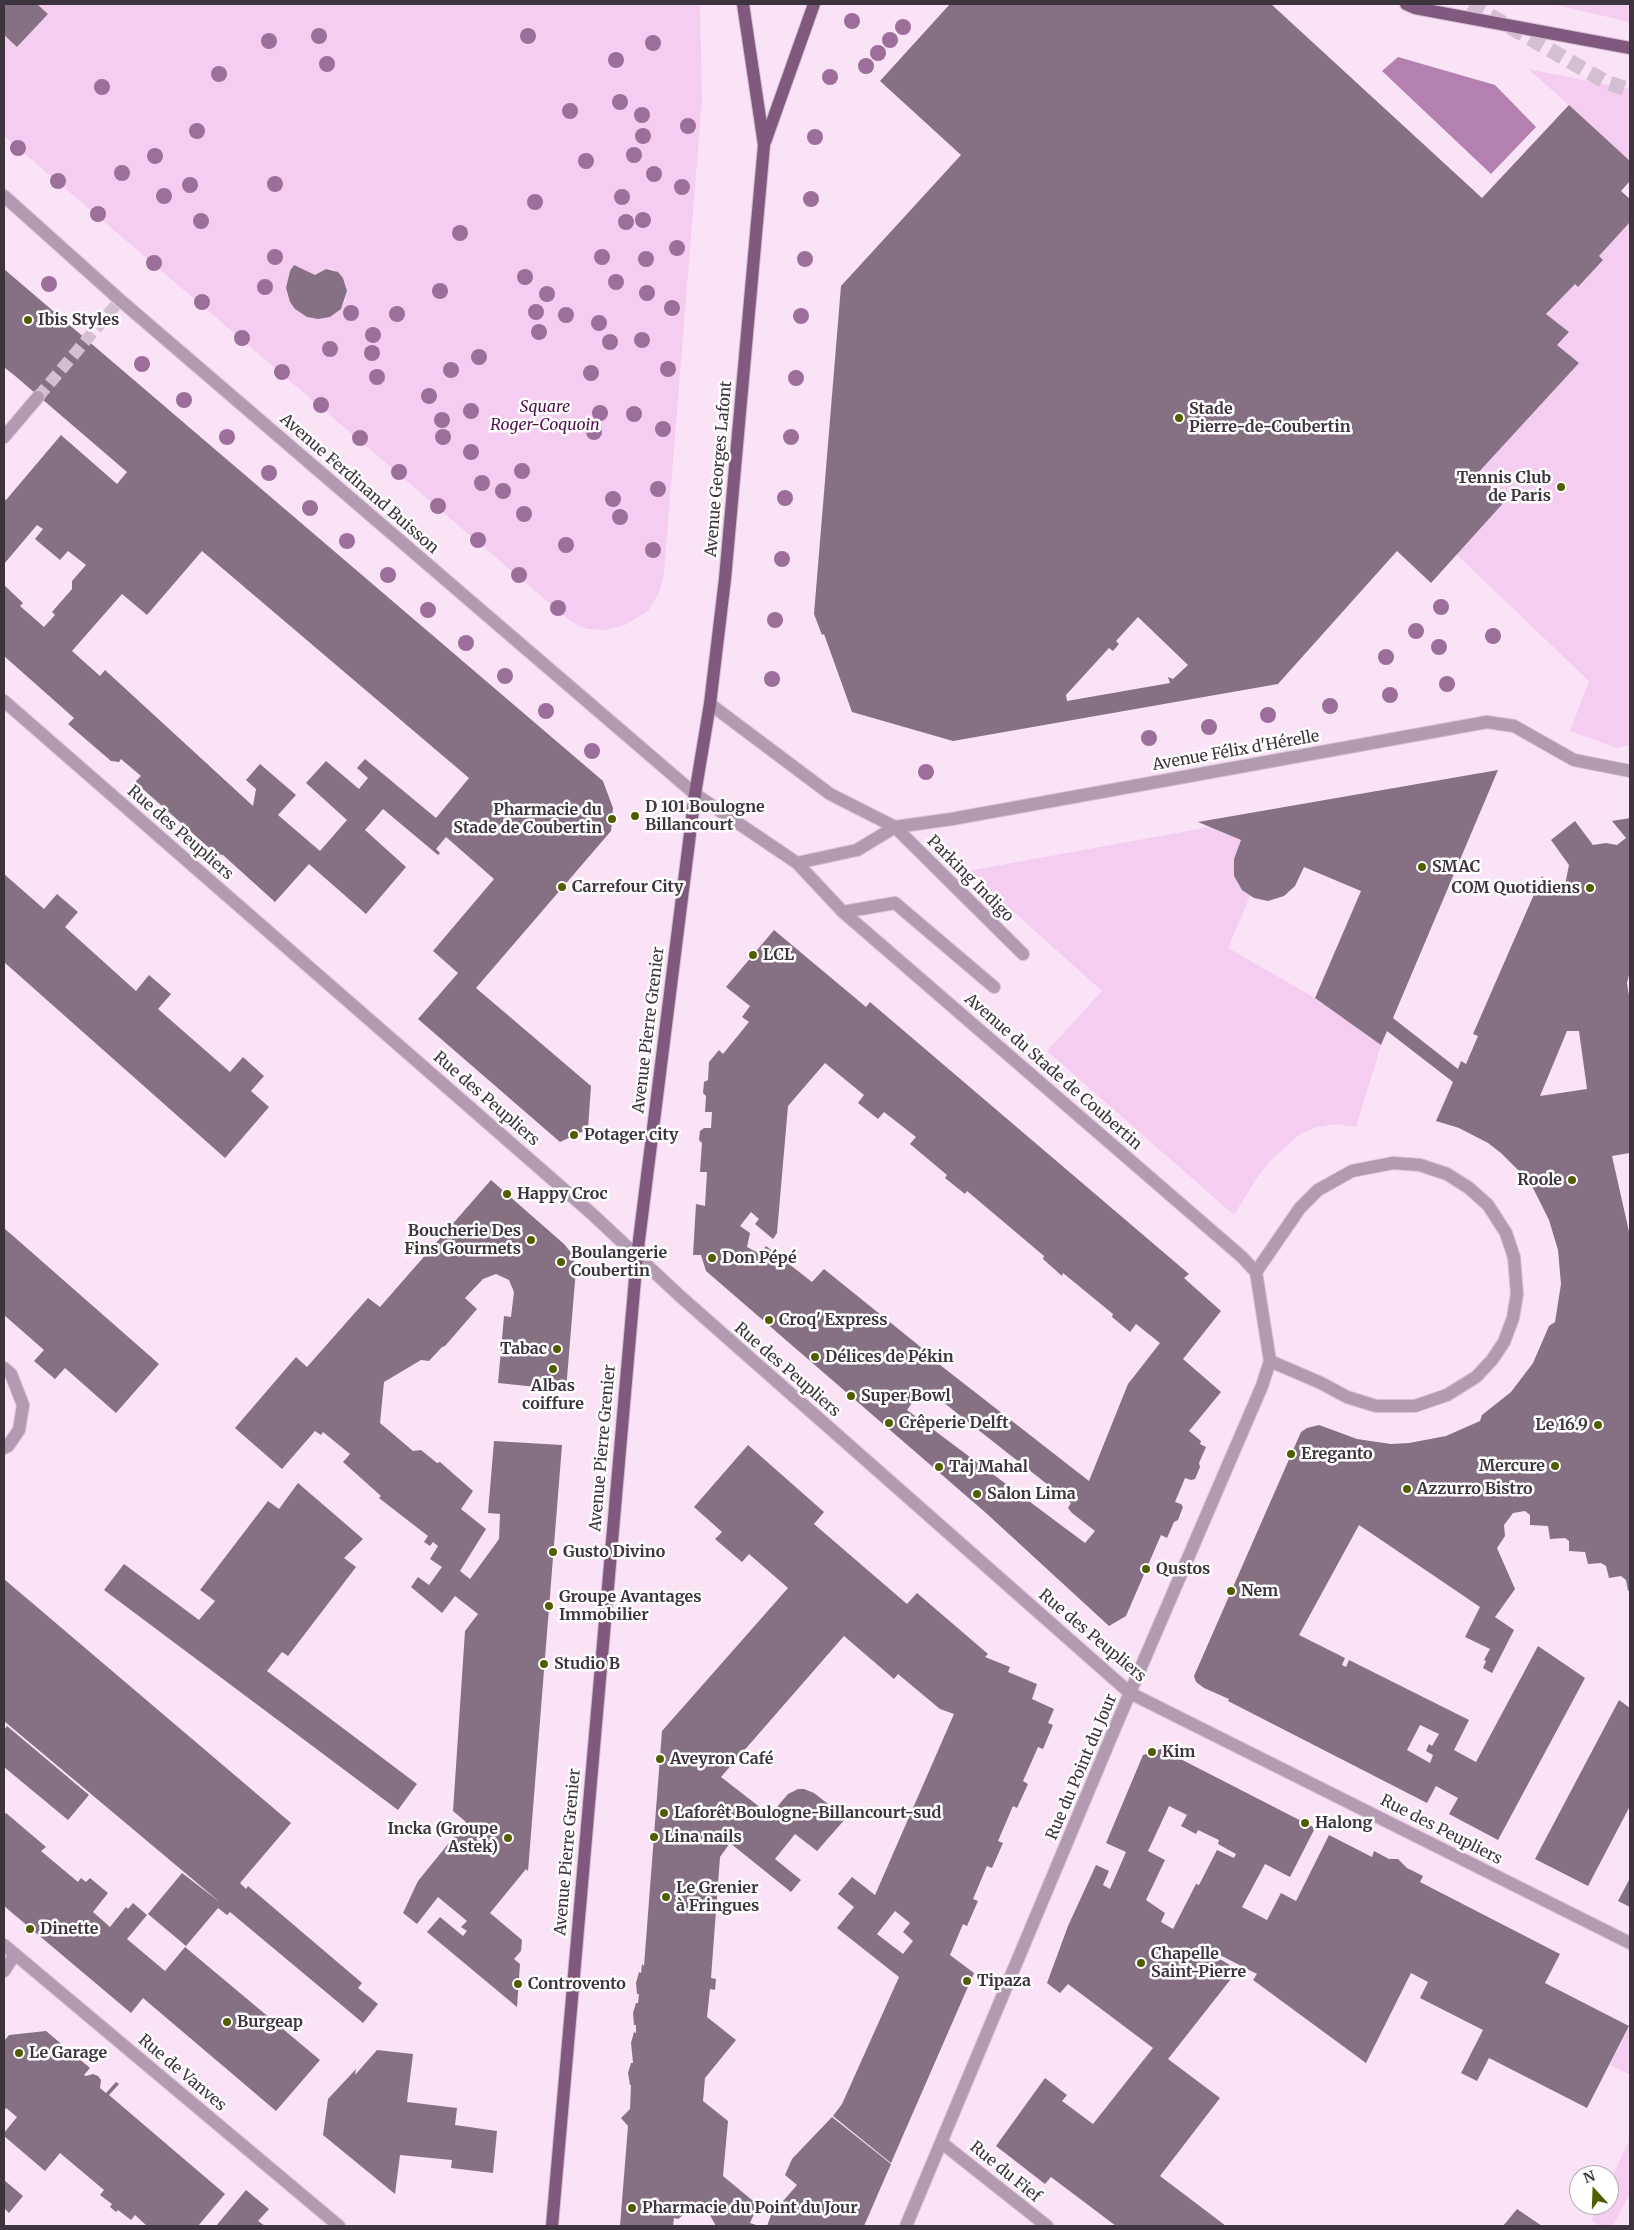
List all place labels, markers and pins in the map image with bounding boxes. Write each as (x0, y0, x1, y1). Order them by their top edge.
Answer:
place label: Ibis Styles (38, 310, 119, 330)
marker: Ibis Styles (22, 314, 34, 326)
place label: Stade Pierre-de-Coubertin (1189, 399, 1351, 437)
marker: Stade Pierre-de-Coubertin (1173, 412, 1185, 424)
place label: Tennis Club de Paris (1457, 468, 1551, 506)
marker: Tennis Club de Paris (1555, 481, 1567, 493)
place label: D 101 Boulogne Billancourt (645, 797, 765, 835)
place label: Pharmacie du Stade de Coubertin (453, 800, 602, 838)
marker: D 101 Boulogne Billancourt (629, 810, 641, 822)
marker: Pharmacie du Stade de Coubertin (606, 813, 618, 825)
place label: SMAC (1432, 857, 1480, 877)
marker: SMAC (1416, 861, 1428, 873)
place label: Carrefour City (572, 877, 683, 897)
place label: COM Quotidiens (1452, 878, 1580, 898)
marker: Carrefour City (556, 881, 568, 893)
marker: COM Quotidiens (1584, 882, 1596, 894)
place label: LCL (763, 945, 794, 965)
marker: LCL (747, 949, 759, 961)
place label: Potager city (584, 1125, 678, 1145)
marker: Potager city (568, 1129, 580, 1141)
place label: Roole (1517, 1170, 1562, 1190)
marker: Roole (1566, 1174, 1578, 1186)
place label: Happy Croc (517, 1184, 608, 1204)
marker: Happy Croc (501, 1188, 513, 1200)
place label: Boucherie Des Fins Gourmets (404, 1221, 521, 1259)
marker: Boucherie Des Fins Gourmets (525, 1234, 537, 1246)
place label: Boulangerie Coubertin (571, 1243, 667, 1281)
place label: Don Pépé (722, 1248, 797, 1268)
marker: Don Pépé (706, 1252, 718, 1264)
marker: Boulangerie Coubertin (555, 1256, 567, 1268)
place label: Croq' Express (779, 1310, 887, 1330)
marker: Croq' Express (763, 1314, 775, 1326)
place label: Tabac (500, 1339, 547, 1359)
marker: Tabac (551, 1343, 563, 1355)
place label: Délices de Pékin (825, 1347, 954, 1367)
marker: Délices de Pékin (809, 1351, 821, 1363)
marker: Albas coiffure (547, 1363, 559, 1375)
place label: Albas coiffure (522, 1376, 584, 1414)
place label: Super Bowl (861, 1386, 951, 1406)
marker: Super Bowl (845, 1390, 857, 1402)
place label: Crêperie Delft (899, 1413, 1009, 1433)
place label: Le 16.9 (1535, 1415, 1588, 1435)
marker: Crêperie Delft (883, 1417, 895, 1429)
marker: Le 16.9 (1592, 1419, 1604, 1431)
place label: Ereganto (1301, 1444, 1373, 1464)
marker: Ereganto (1285, 1448, 1297, 1460)
place label: Mercure (1479, 1456, 1545, 1476)
place label: Taj Mahal (949, 1457, 1028, 1477)
marker: Mercure (1549, 1460, 1561, 1472)
marker: Taj Mahal (933, 1461, 945, 1473)
place label: Azzurro Bistro (1417, 1479, 1533, 1499)
marker: Azzurro Bistro (1401, 1483, 1413, 1495)
place label: Salon Lima (987, 1484, 1076, 1504)
marker: Salon Lima (971, 1488, 983, 1500)
place label: Gusto Divino (563, 1542, 665, 1562)
marker: Gusto Divino (547, 1546, 559, 1558)
place label: Qustos (1156, 1559, 1210, 1579)
marker: Qustos (1140, 1563, 1152, 1575)
place label: Nem (1241, 1581, 1278, 1601)
marker: Nem (1225, 1585, 1237, 1597)
place label: Groupe Avantages Immobilier (559, 1587, 702, 1625)
marker: Groupe Avantages Immobilier (543, 1600, 555, 1612)
place label: Studio B (554, 1654, 620, 1674)
marker: Studio B (538, 1658, 550, 1670)
place label: Kim (1162, 1742, 1195, 1762)
marker: Kim (1146, 1746, 1158, 1758)
place label: Aveyron Café (670, 1749, 773, 1769)
marker: Aveyron Café (654, 1753, 666, 1765)
place label: Laforêt Boulogne-Billancourt-sud (674, 1803, 941, 1823)
marker: Laforêt Boulogne-Billancourt-sud (658, 1807, 670, 1819)
place label: Halong (1315, 1813, 1372, 1833)
marker: Halong (1299, 1817, 1311, 1829)
place label: Incka (Groupe Astek) (387, 1819, 498, 1857)
place label: Lina nails (664, 1827, 742, 1847)
marker: Lina nails (648, 1831, 660, 1843)
marker: Incka (Groupe Astek) (502, 1832, 514, 1844)
place label: Le Grenier à Fringues (676, 1878, 759, 1916)
marker: Le Grenier à Fringues (660, 1891, 672, 1903)
place label: Dinette (40, 1919, 98, 1939)
marker: Dinette (24, 1923, 36, 1935)
place label: Chapelle Saint-Pierre (1151, 1944, 1246, 1982)
marker: Chapelle Saint-Pierre (1135, 1957, 1147, 1969)
place label: Tipaza (977, 1971, 1031, 1991)
place label: Controvento (528, 1974, 626, 1994)
marker: Tipaza (961, 1975, 973, 1987)
marker: Controvento (512, 1978, 524, 1990)
place label: Burgeap (237, 2012, 303, 2032)
marker: Burgeap (221, 2016, 233, 2028)
place label: Le Garage (29, 2043, 107, 2063)
marker: Le Garage (13, 2047, 25, 2059)
place label: Pharmacie du Point du Jour (642, 2198, 858, 2218)
marker: Pharmacie du Point du Jour (626, 2202, 638, 2214)

